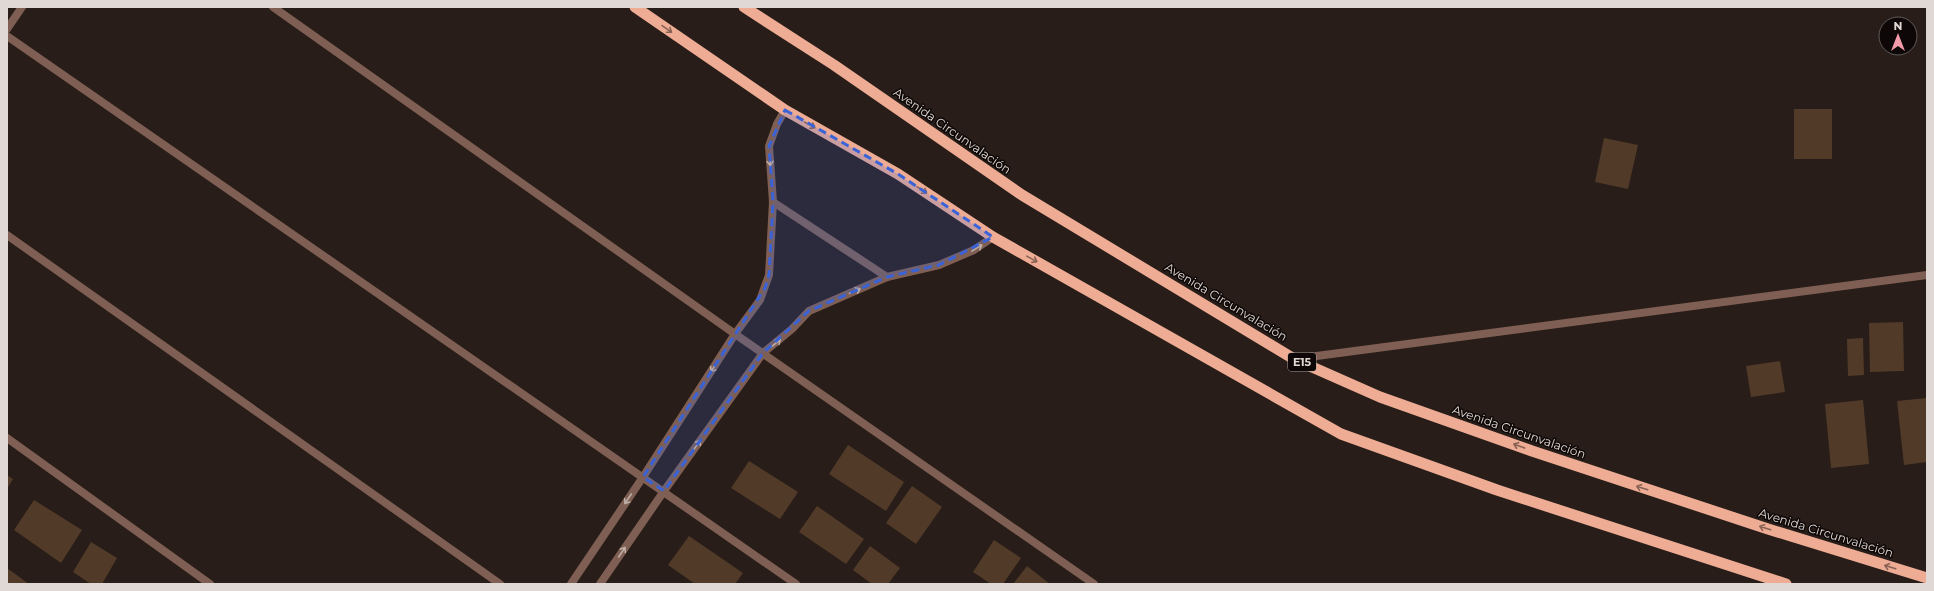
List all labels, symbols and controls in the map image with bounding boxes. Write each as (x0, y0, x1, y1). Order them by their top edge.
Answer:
north arrow (1878, 16, 1918, 56)
text: N (1894, 19, 1902, 33)
one-way arrow (662, 25, 673, 33)
street label: Avenida Circunvalación (891, 84, 1014, 177)
one-way arrow (804, 121, 816, 129)
one-way arrow (766, 153, 773, 166)
one-way arrow (917, 186, 928, 194)
one-way arrow (971, 243, 983, 251)
one-way arrow (1026, 256, 1038, 264)
street label: Avenida Circunvalación (1162, 259, 1290, 344)
one-way arrow (848, 287, 860, 294)
one-way arrow (770, 338, 781, 347)
road number: E15 (1288, 353, 1316, 371)
one-way arrow (710, 361, 718, 372)
street label: Avenida Circunvalación (1451, 402, 1588, 461)
one-way arrow (693, 440, 701, 451)
one-way arrow (1513, 442, 1525, 450)
one-way arrow (1636, 483, 1648, 491)
one-way arrow (624, 493, 632, 504)
street label: Avenida Circunvalación (1757, 505, 1895, 560)
one-way arrow (1760, 524, 1772, 532)
one-way arrow (618, 547, 626, 558)
one-way arrow (1883, 563, 1896, 570)

